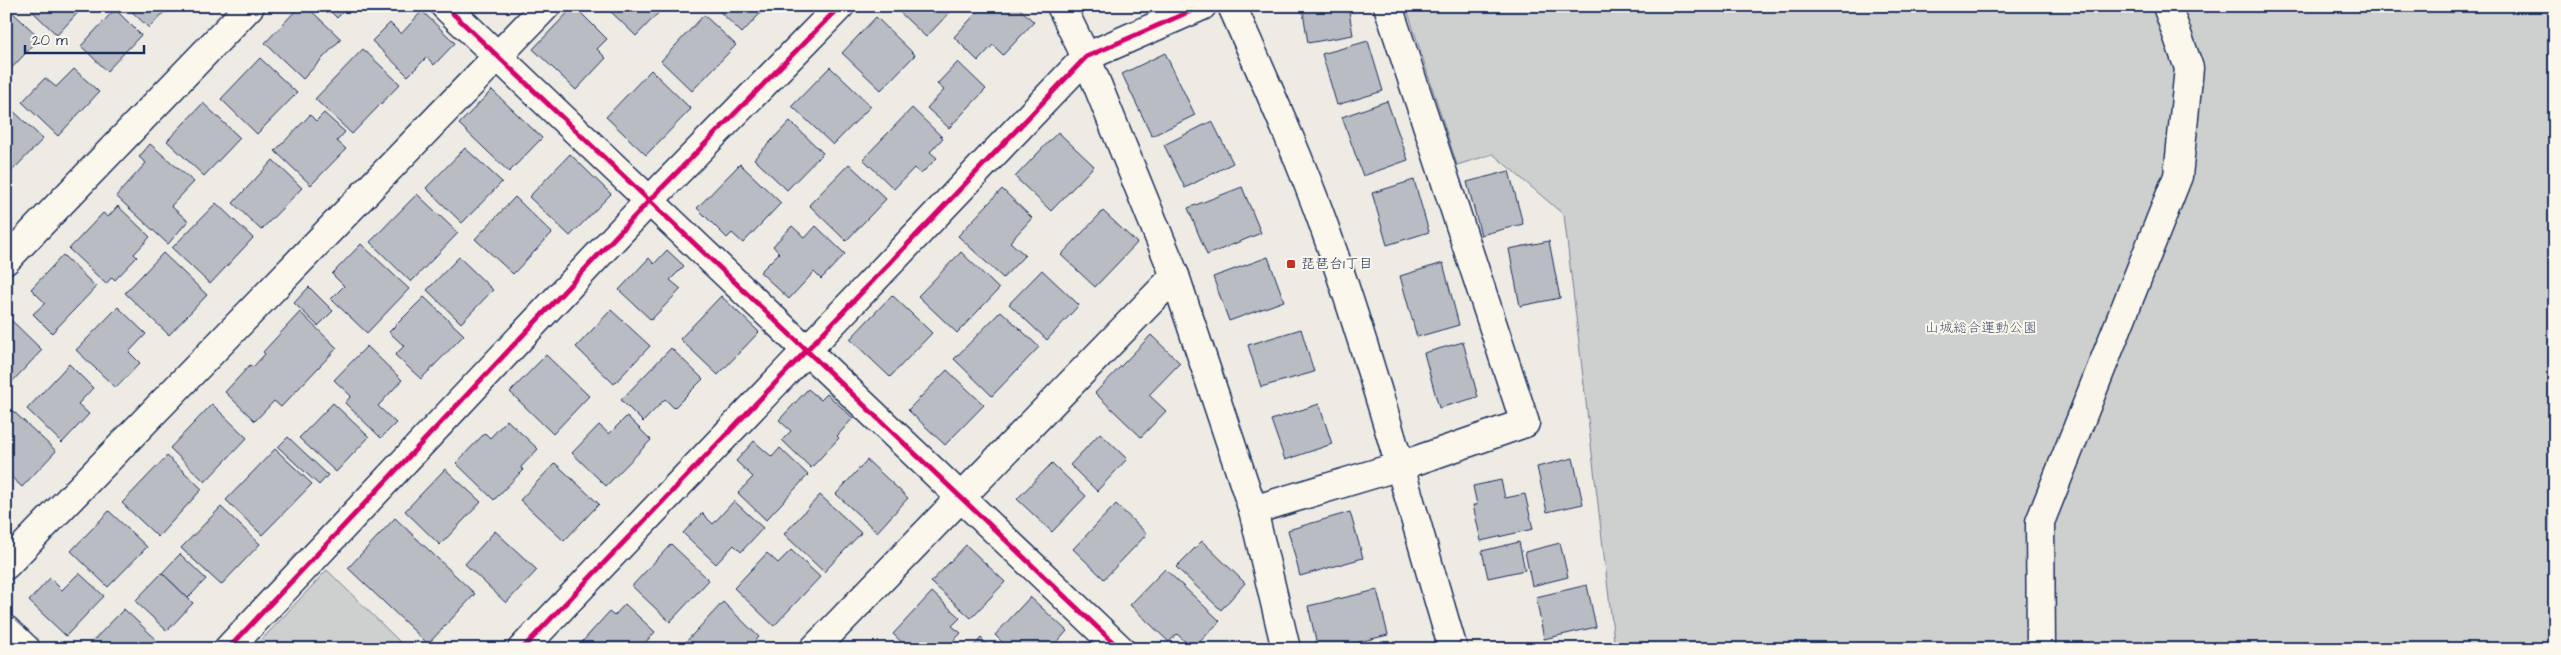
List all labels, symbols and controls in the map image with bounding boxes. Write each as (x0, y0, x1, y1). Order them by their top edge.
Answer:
scale bar (25, 22, 144, 54)
text: 20 m (32, 30, 68, 51)
place label: 琵琶台1丁目 (1301, 254, 1373, 274)
marker: 琵琶台1丁目 (1285, 258, 1297, 270)
park label: 山城総合運動公園 (1925, 318, 2037, 338)

